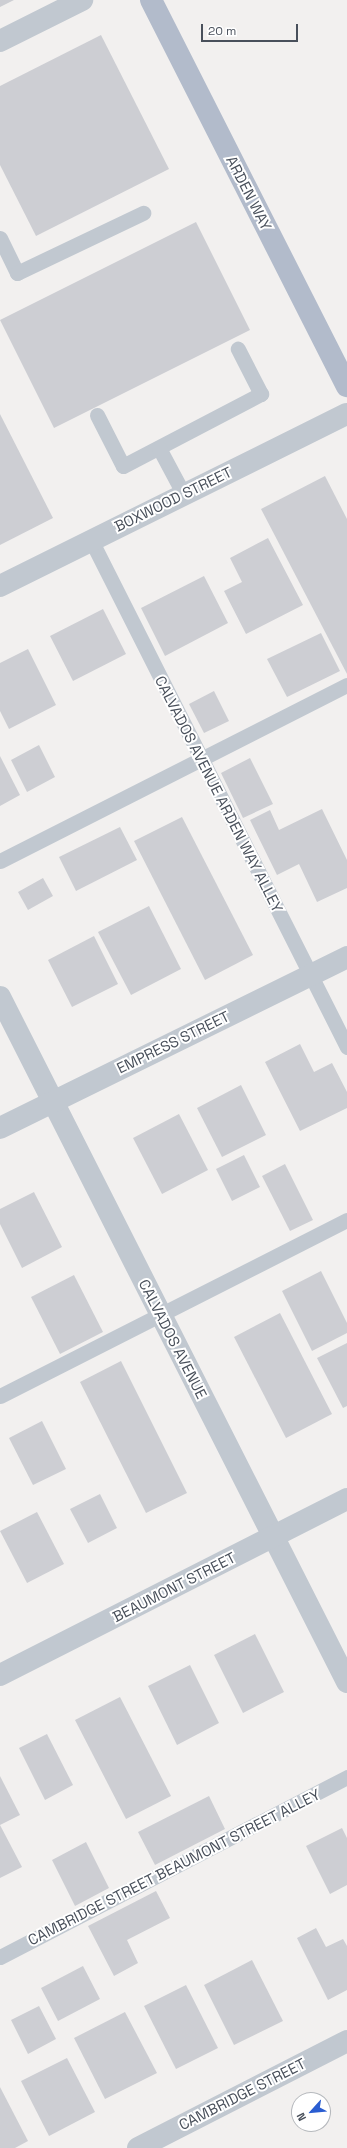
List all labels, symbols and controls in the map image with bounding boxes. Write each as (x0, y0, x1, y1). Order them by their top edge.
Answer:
scale bar (203, 16, 300, 42)
text: 20 m (208, 23, 236, 39)
street label: ARDEN WAY (223, 153, 275, 233)
street label: BOXWOOD STREET (111, 463, 235, 535)
street label: CALVADOS AVENUE ARDEN WAY ALLEY (151, 672, 287, 916)
street label: EMPRESS STREET (114, 1007, 232, 1077)
street label: CALVADOS AVENUE (135, 1276, 211, 1402)
street label: BEAUMONT STREET (109, 1548, 239, 1626)
street label: CAMBRIDGE STREET BEAUMONT STREET ALLEY (24, 1785, 324, 1949)
street label: CAMBRIDGE STREET (176, 2054, 308, 2134)
north arrow (291, 2092, 331, 2132)
text: N (293, 2111, 309, 2123)

